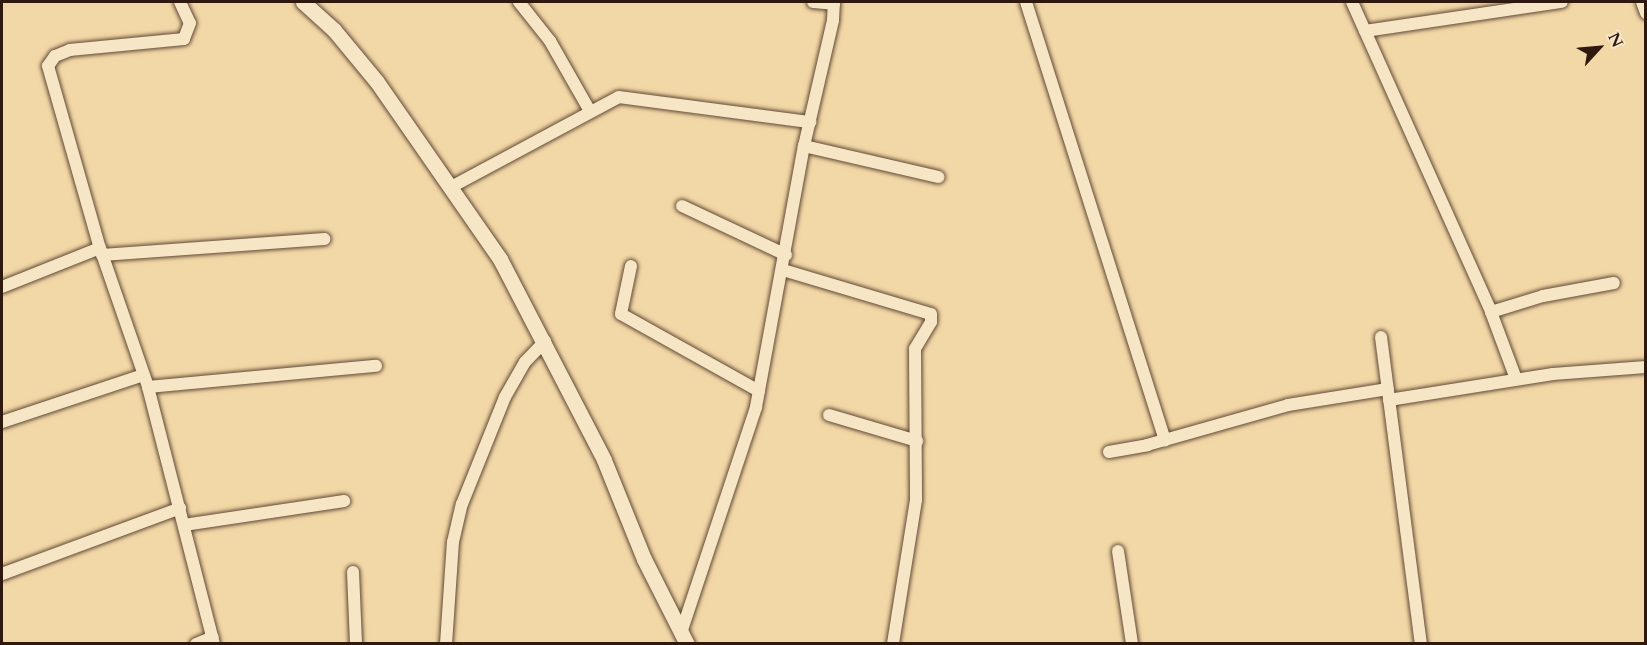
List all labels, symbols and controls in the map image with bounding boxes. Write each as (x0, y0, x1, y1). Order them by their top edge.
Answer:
north arrow (1569, 18, 1629, 78)
text: N (1602, 29, 1628, 51)

